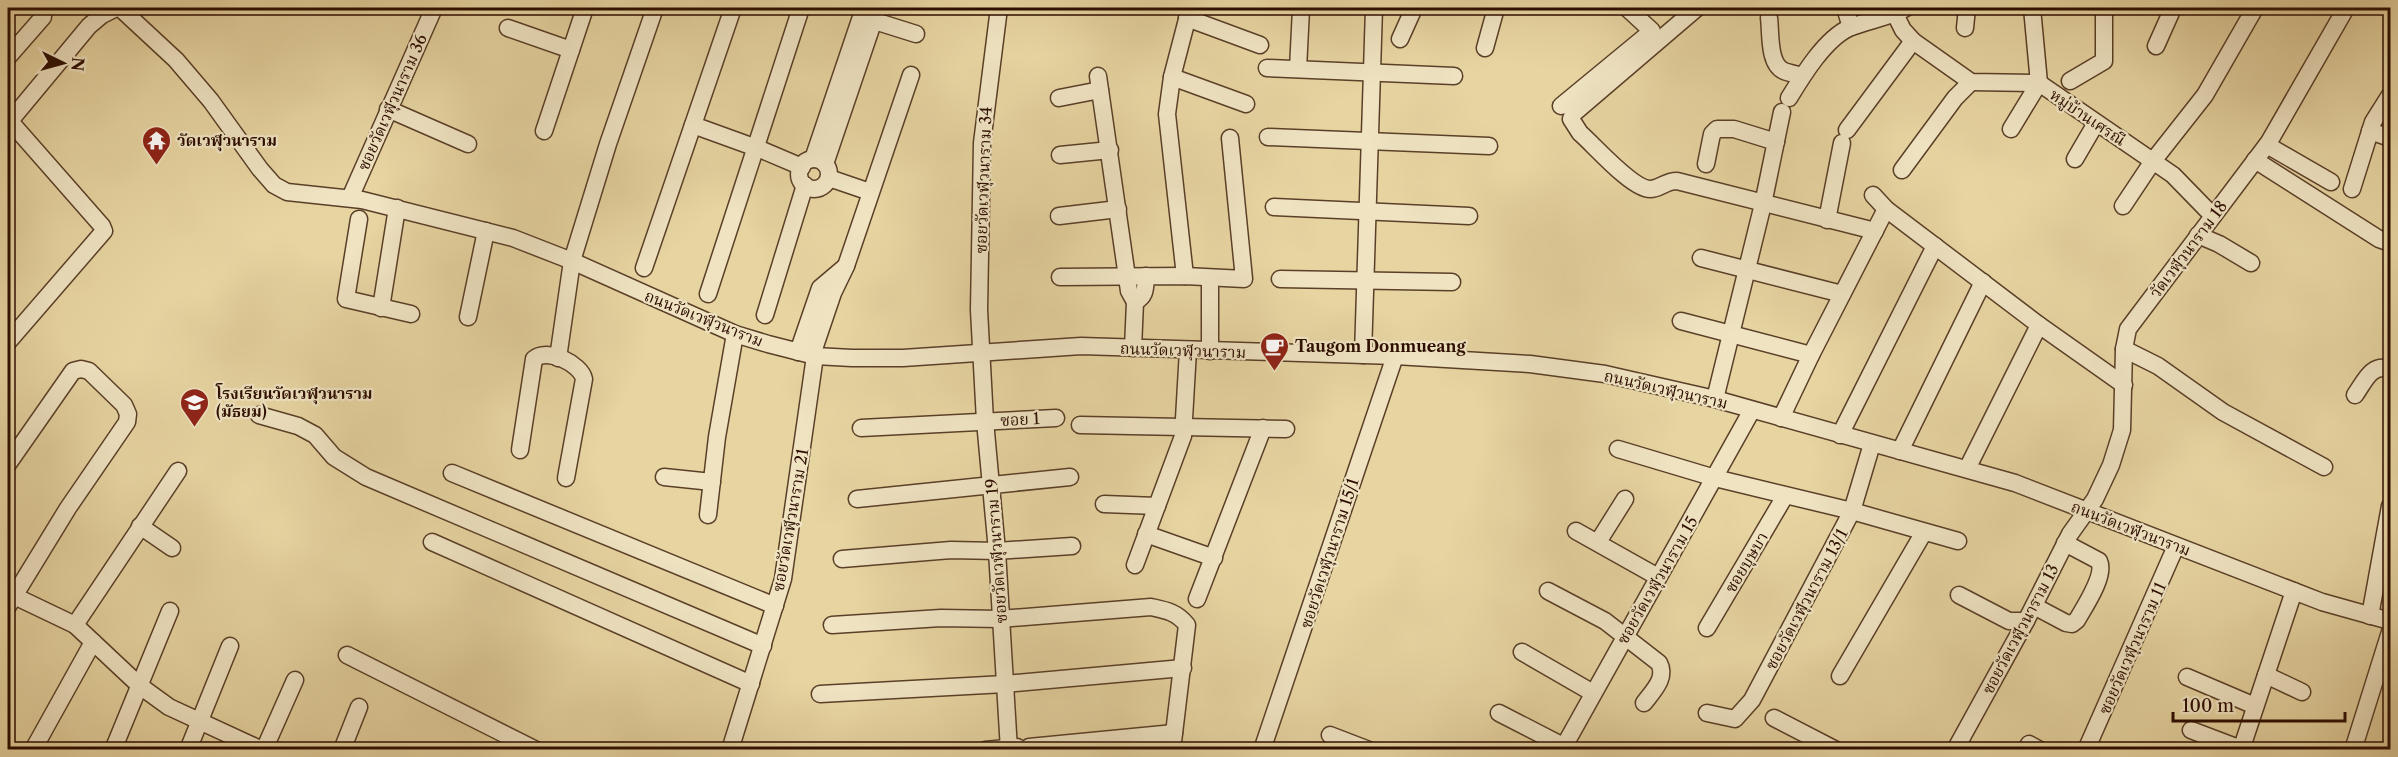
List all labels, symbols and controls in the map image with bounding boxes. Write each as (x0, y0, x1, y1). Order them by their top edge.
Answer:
street label: ซอยวัดเวฬุวนาราม 36 (353, 31, 433, 174)
north arrow (33, 33, 93, 93)
text: N (67, 57, 89, 72)
street label: หมู่บ้านเศรณี (2046, 84, 2130, 151)
street label: ซอยวัดเวฬุวนาราม 34 (970, 106, 998, 254)
temple icon: วัดเวฬุวนาราม (140, 124, 172, 166)
place label: วัดเวฬุวนาราม (177, 130, 277, 152)
street label: วัดเวฬุวนาราม 18 (2145, 196, 2233, 303)
street label: ถนนวัดเวฬุวนาราม (641, 285, 766, 353)
cafe icon: Taugom Donmueang (1258, 330, 1290, 372)
place label: Taugom Donmueang (1295, 336, 1467, 356)
street label: ถนนวัดเวฬุวนาราม (1119, 338, 1247, 364)
street label: ถนนวัดเวฬุวนาราม (1602, 365, 1730, 415)
place label: โรงเรียนวัดเวฬุวนาราม (มัธยม) (215, 383, 373, 421)
school or university icon: โรงเรียนวัดเวฬุวนาราม (มัธยม) (179, 386, 211, 428)
street label: ซอย 1 (1000, 408, 1041, 430)
street label: ซอยวัดเวฬุวนาราม 21 (768, 447, 814, 593)
street label: ซอยวัดเวฬุวนาราม 15/1 (1295, 475, 1365, 631)
street label: ซอยวัดเวฬุวนาราม 19 (981, 478, 1013, 624)
street label: ถนนวัดเวฬุวนาราม (2068, 496, 2194, 562)
street label: ซอยวัดเวฬุวนาราม 15 (1612, 512, 1703, 649)
street label: ซอยวัดเวฬุวนาราม 13/1 (1760, 525, 1854, 674)
street label: ซอยบุษบา (1720, 528, 1774, 597)
street label: ซอยวัดเวฬุวนาราม 13 (1977, 561, 2065, 698)
street label: ซอยวัดเวฬุวนาราม 11 (2094, 579, 2172, 718)
scale bar (2173, 685, 2346, 723)
text: 100 m (2182, 695, 2234, 717)

